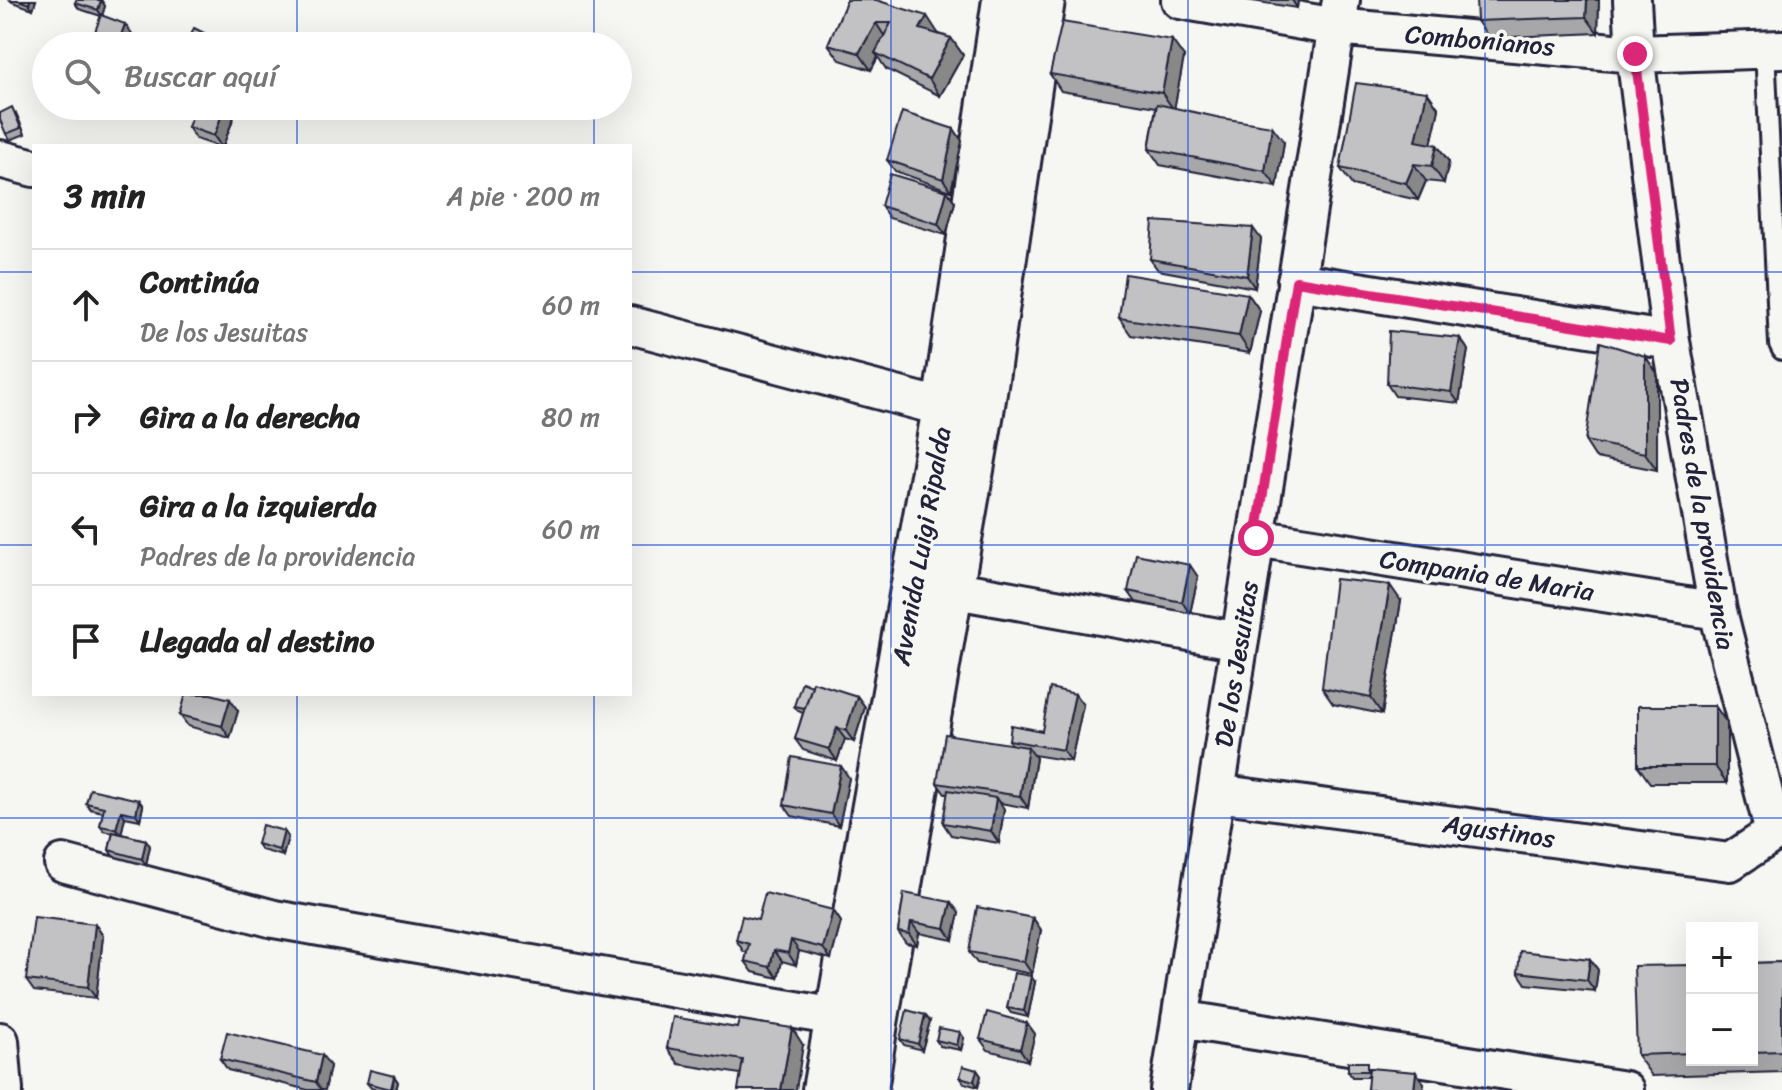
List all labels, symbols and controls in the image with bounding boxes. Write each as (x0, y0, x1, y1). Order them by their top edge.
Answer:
street label: Combonianos (1403, 11, 1557, 69)
search box (32, 32, 632, 120)
route end (1617, 36, 1653, 72)
text: Buscar aquí (124, 49, 277, 103)
icon: search (60, 54, 104, 98)
text: 3 min (64, 166, 145, 226)
text: A pie · 200 m (447, 173, 600, 219)
text: Continúa (140, 255, 259, 309)
text: 60 m (542, 282, 600, 328)
icon: ahead (64, 283, 108, 327)
text: De los Jesuitas (140, 309, 308, 355)
street label: Padres de la providencia (1656, 374, 1750, 654)
text: Gira a la derecha (140, 390, 360, 444)
text: 80 m (541, 394, 600, 440)
icon: right (64, 395, 108, 439)
street label: Avenida Luigi Ripalda (877, 423, 965, 670)
text: Gira a la izquierda (140, 479, 377, 533)
text: 60 m (542, 506, 600, 552)
icon: left (64, 507, 108, 551)
route start (1238, 520, 1274, 556)
text: Padres de la providencia (140, 533, 415, 579)
street label: Compania de Maria (1377, 535, 1598, 615)
street label: De los Jesuitas (1200, 577, 1272, 751)
text: Llegada al destino (140, 614, 374, 668)
icon: arrive (64, 619, 108, 663)
street label: Agustinos (1439, 800, 1558, 862)
map controls (1686, 922, 1758, 1066)
button: + (1686, 922, 1758, 994)
button: − (1686, 994, 1758, 1066)

